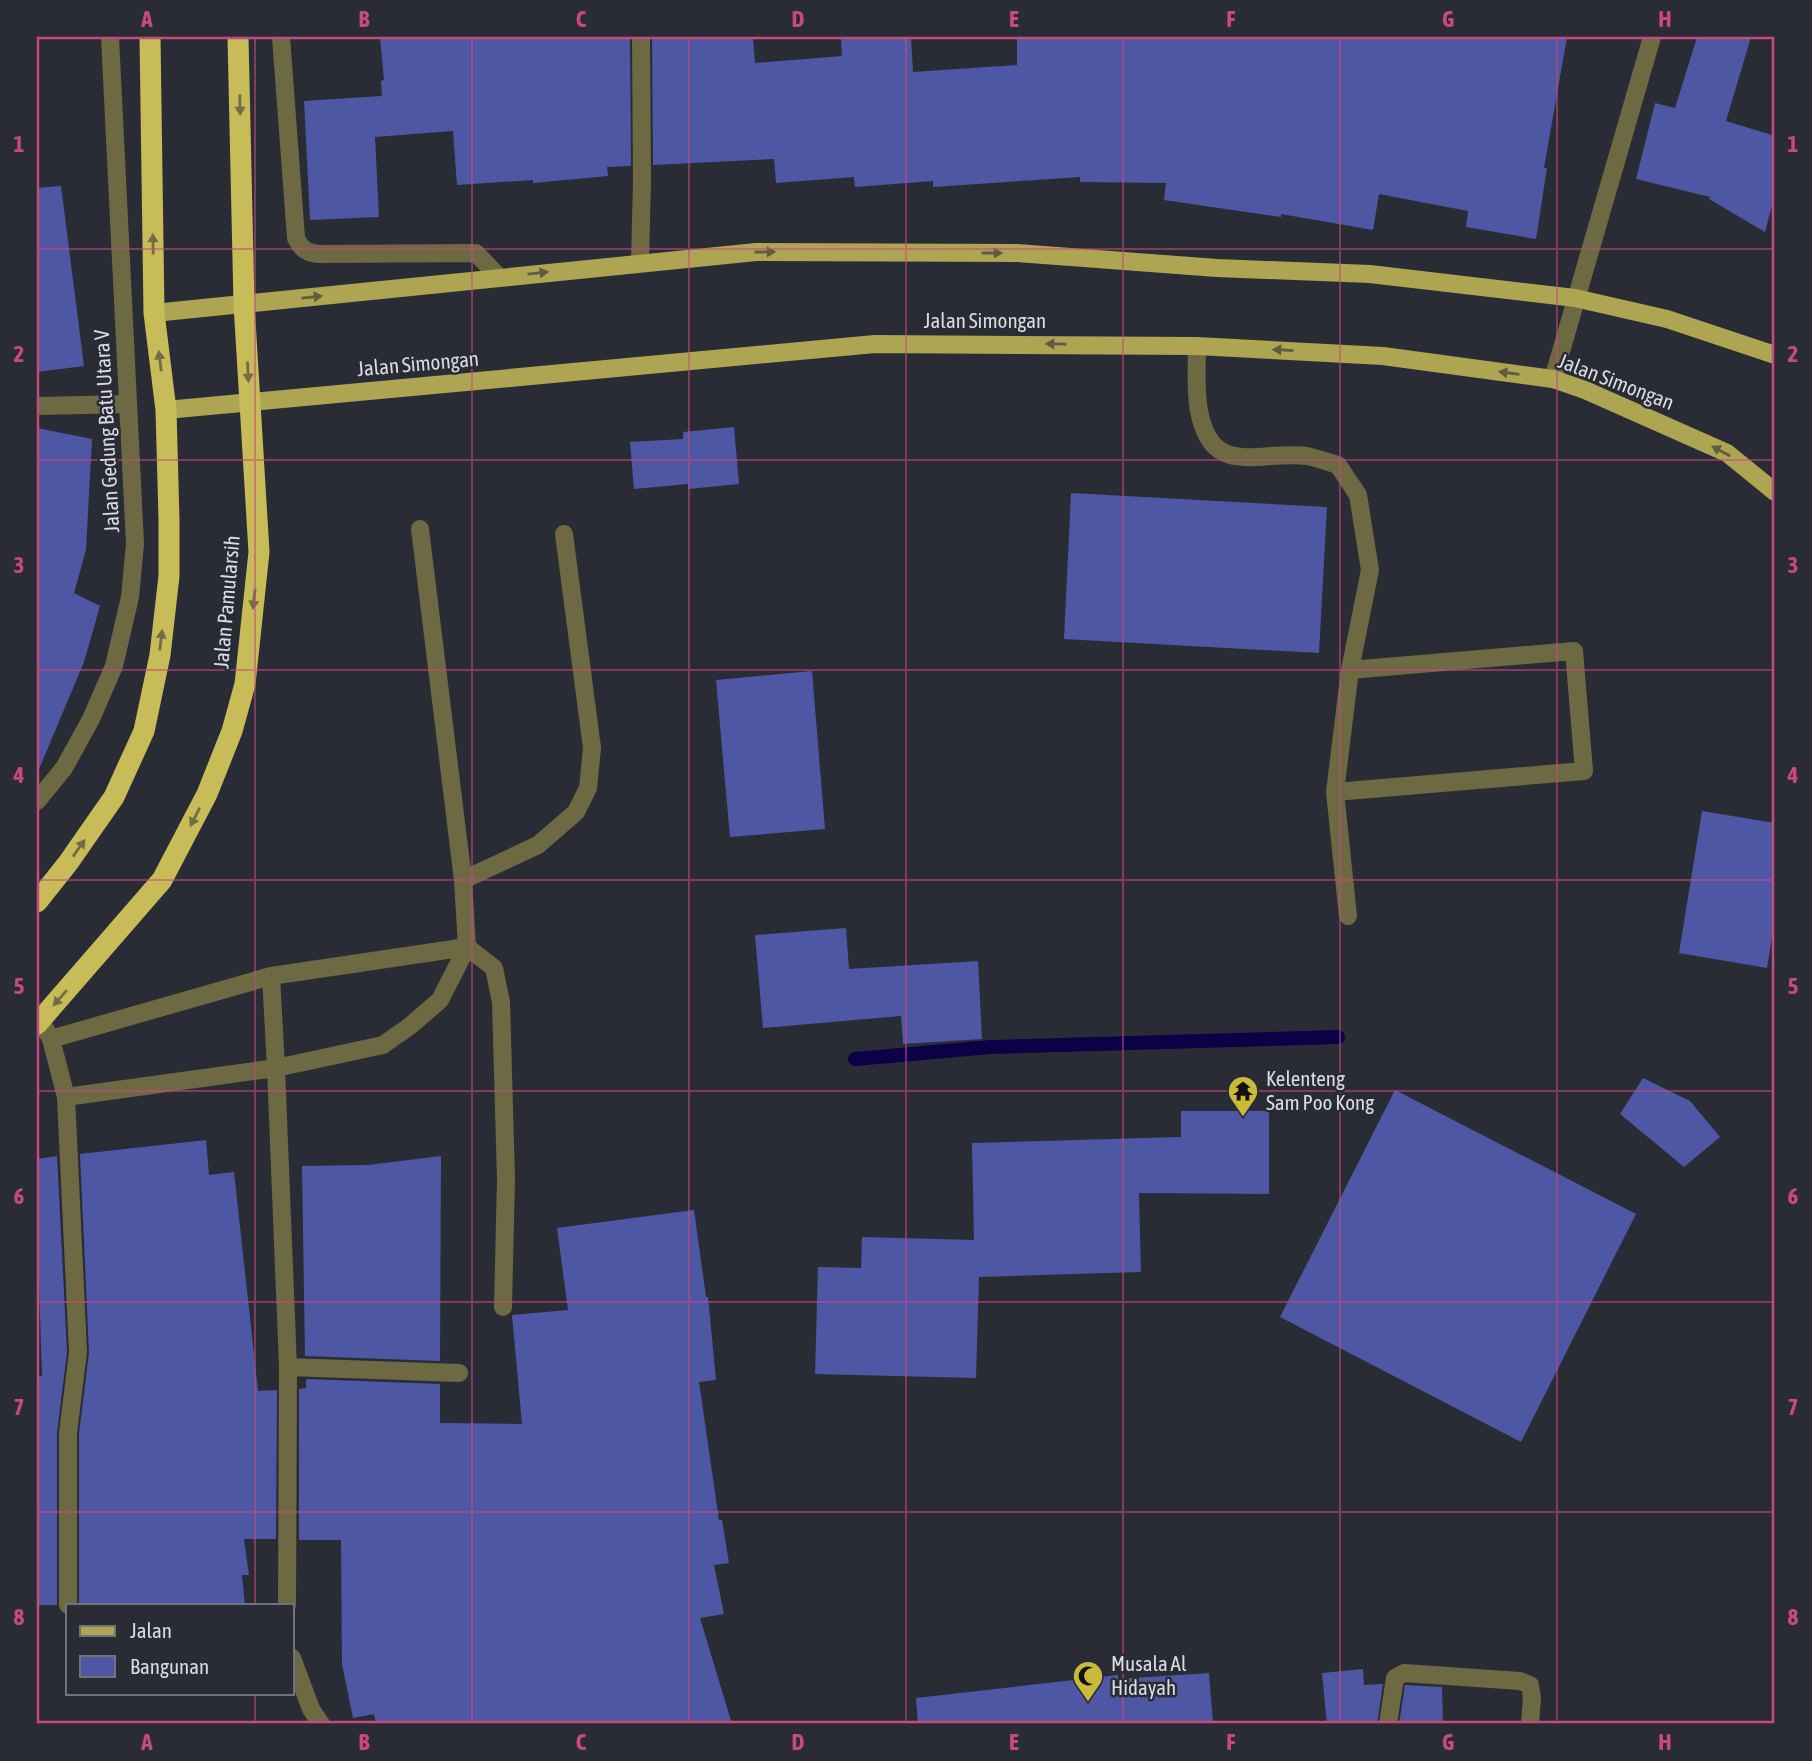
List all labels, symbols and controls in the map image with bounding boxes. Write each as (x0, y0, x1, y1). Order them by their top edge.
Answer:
text: A (140, 6, 153, 32)
text: B (359, 6, 370, 32)
text: C (576, 6, 587, 32)
text: D (792, 6, 805, 32)
text: E (1009, 6, 1019, 32)
text: F (1226, 6, 1236, 32)
text: G (1442, 6, 1454, 32)
text: H (1658, 6, 1672, 32)
one-way arrow (234, 94, 245, 116)
text: 1 (14, 131, 25, 157)
text: 1 (1788, 131, 1799, 157)
one-way arrow (147, 233, 159, 255)
one-way arrow (754, 247, 776, 258)
one-way arrow (982, 247, 1004, 259)
one-way arrow (527, 268, 549, 279)
one-way arrow (301, 291, 323, 302)
street label: Jalan Simongan (924, 308, 1046, 332)
street label: Jalan Gedung Batu Utara V (89, 328, 123, 533)
one-way arrow (1044, 338, 1066, 350)
text: 2 (14, 341, 24, 367)
text: 2 (1788, 341, 1798, 367)
one-way arrow (1272, 345, 1294, 356)
street label: Jalan Simongan (356, 346, 480, 380)
street label: Jalan Simongan (1555, 348, 1678, 414)
one-way arrow (155, 350, 166, 372)
one-way arrow (243, 361, 254, 383)
one-way arrow (1498, 368, 1520, 379)
one-way arrow (1712, 445, 1731, 457)
street label: Jalan Pamularsih (208, 534, 244, 670)
text: 3 (14, 552, 24, 578)
text: 3 (1788, 552, 1798, 578)
one-way arrow (248, 588, 259, 610)
one-way arrow (156, 628, 167, 650)
text: 4 (13, 762, 25, 788)
text: 4 (1787, 762, 1799, 788)
one-way arrow (190, 807, 201, 827)
one-way arrow (72, 839, 86, 857)
text: 5 (14, 973, 25, 999)
text: 5 (1788, 973, 1799, 999)
one-way arrow (53, 990, 68, 1007)
place label: Kelenteng Sam Poo Kong (1266, 1066, 1374, 1114)
temple icon: Kelenteng Sam Poo Kong (1226, 1074, 1260, 1118)
text: 6 (14, 1183, 25, 1209)
text: 6 (1788, 1183, 1799, 1209)
text: 7 (14, 1394, 24, 1420)
text: 7 (1788, 1394, 1798, 1420)
text: 8 (14, 1604, 25, 1630)
legend (66, 1604, 294, 1694)
text: 8 (1788, 1604, 1799, 1630)
text: Jalan (130, 1618, 172, 1642)
place label: Musala Al Hidayah (1111, 1651, 1187, 1699)
text: Bangunan (130, 1654, 209, 1678)
mosque icon: Musala Al Hidayah (1071, 1659, 1105, 1703)
text: A (140, 1729, 153, 1755)
text: B (359, 1729, 370, 1755)
text: C (576, 1729, 587, 1755)
text: D (792, 1729, 805, 1755)
text: E (1009, 1729, 1019, 1755)
text: F (1226, 1729, 1236, 1755)
text: G (1442, 1729, 1454, 1755)
text: H (1658, 1729, 1672, 1755)

